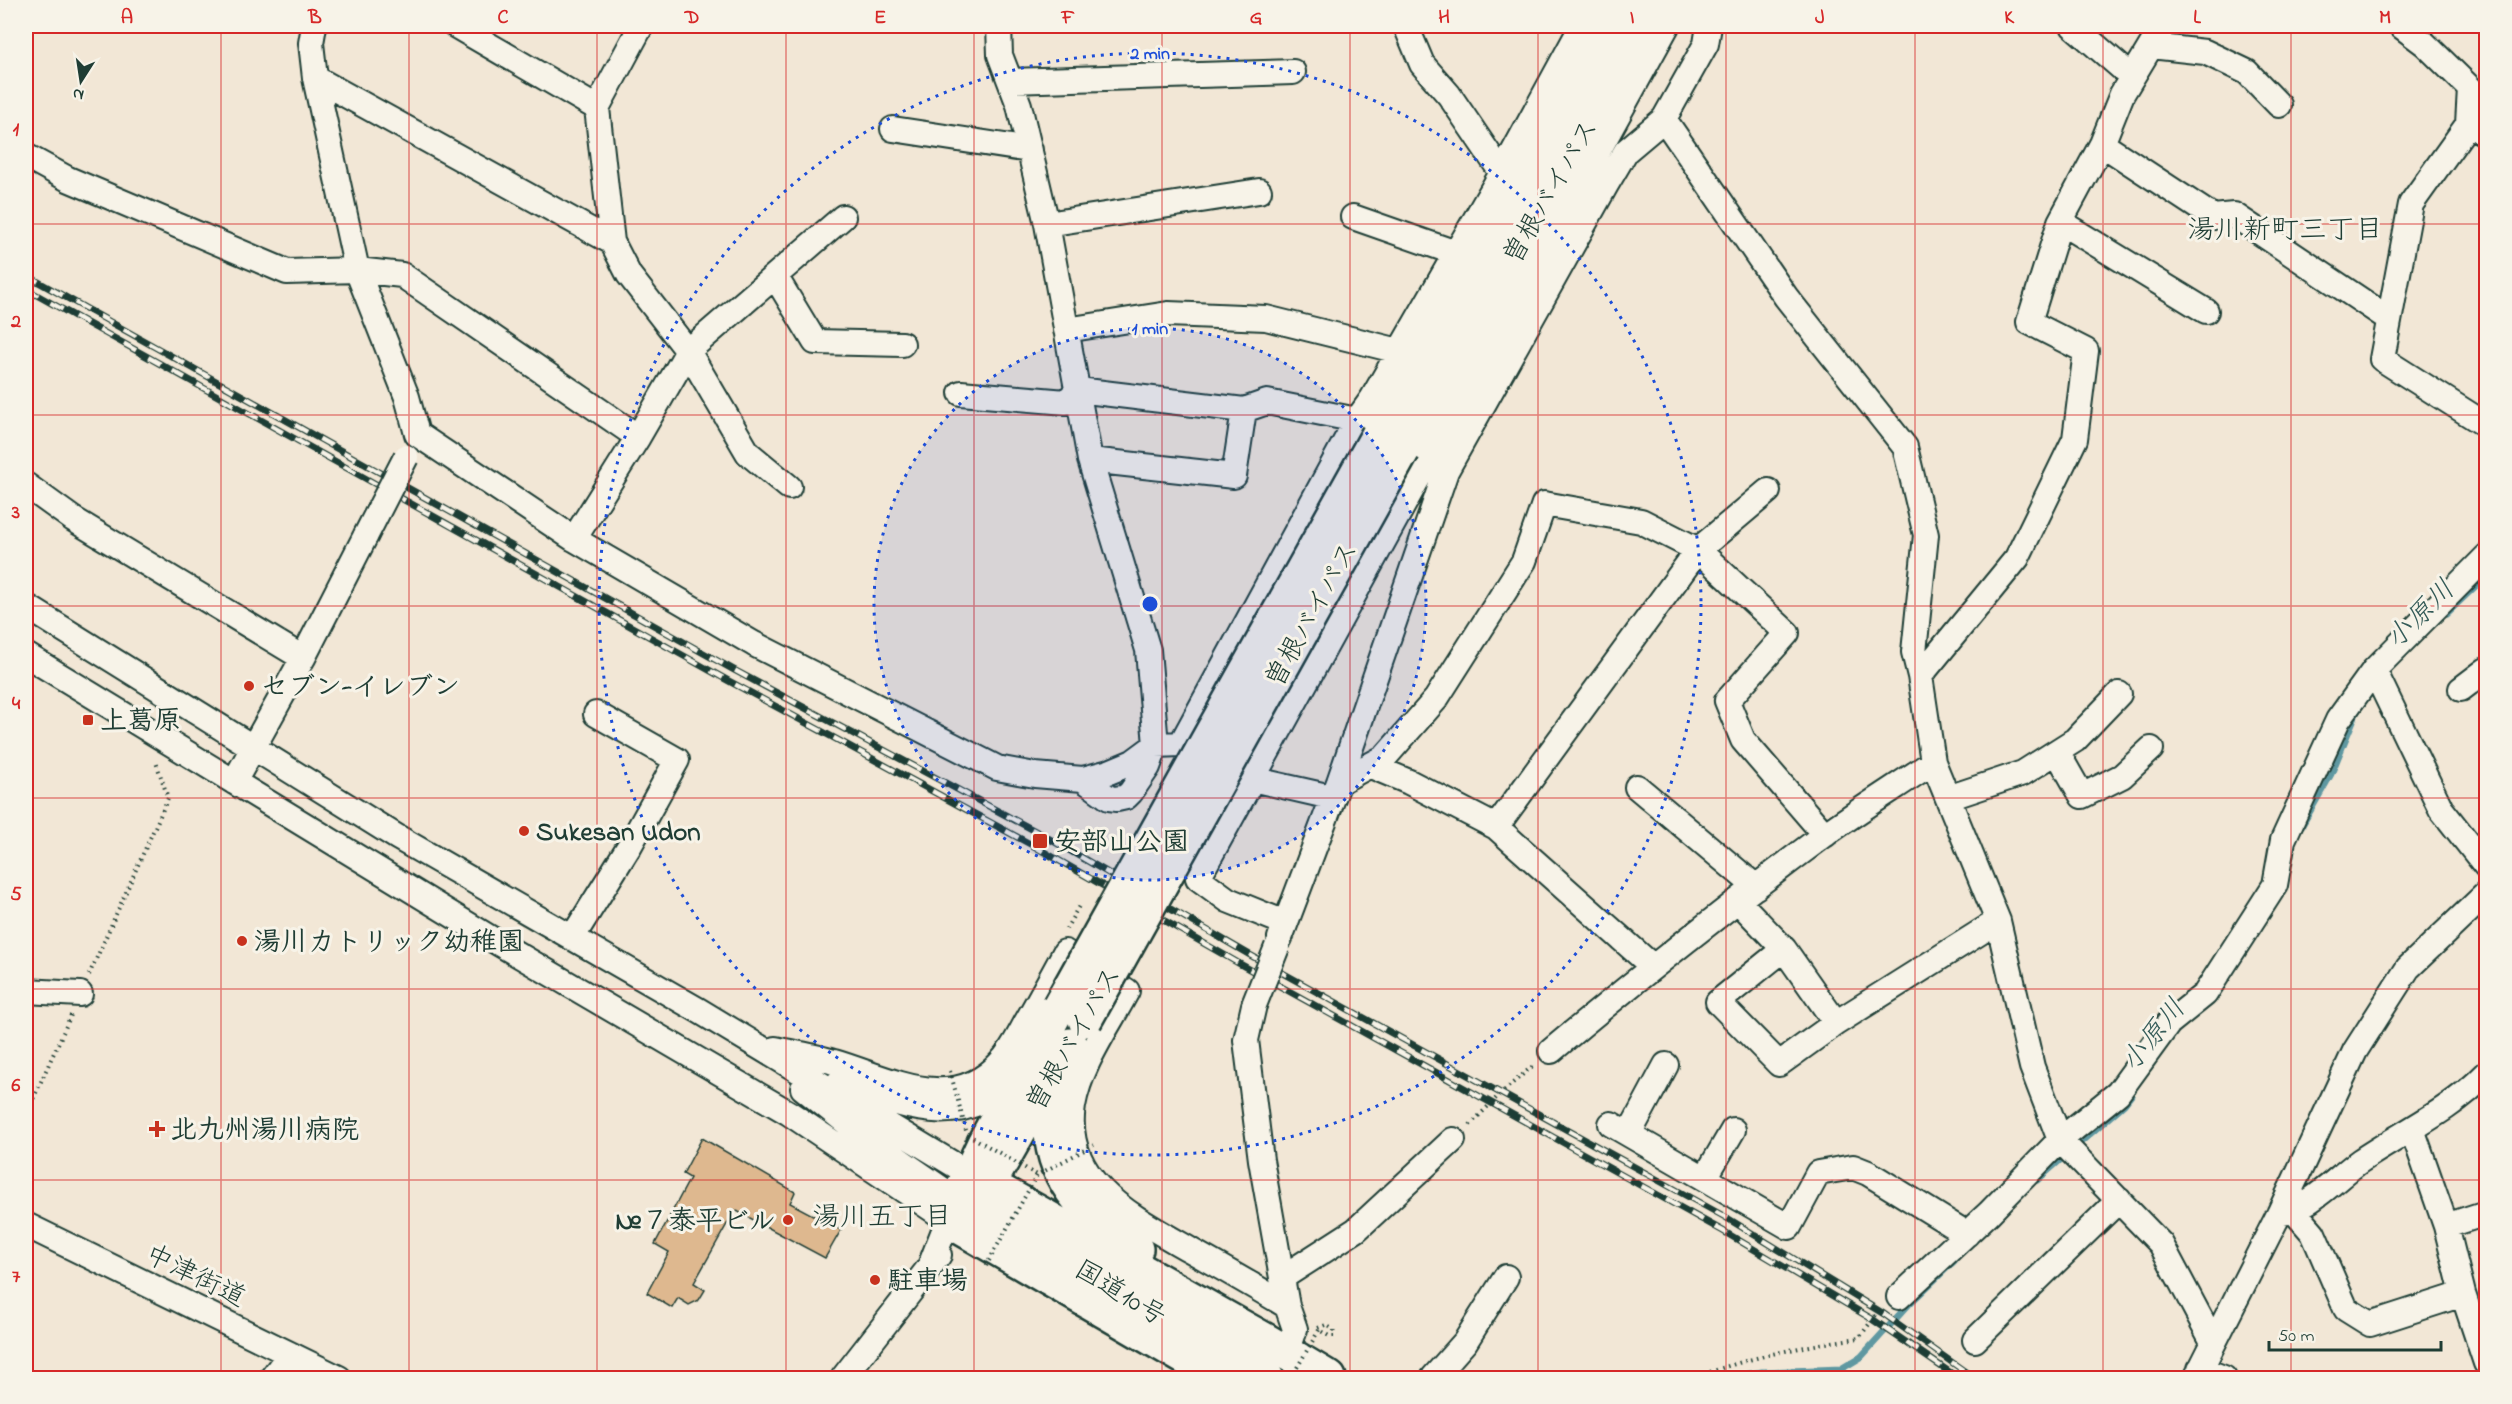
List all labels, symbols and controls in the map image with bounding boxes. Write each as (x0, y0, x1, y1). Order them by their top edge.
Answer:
text: A (121, 4, 133, 33)
text: B (307, 4, 322, 33)
text: C (498, 4, 509, 33)
text: D (684, 4, 699, 33)
text: E (874, 4, 886, 33)
text: F (1061, 4, 1075, 33)
text: G (1250, 4, 1263, 33)
text: H (1438, 4, 1450, 33)
text: I (1630, 4, 1635, 33)
text: J (1815, 4, 1825, 33)
text: K (2004, 4, 2015, 33)
text: L (2193, 4, 2201, 33)
text: M (2379, 4, 2391, 33)
text: 2 min (1129, 42, 1170, 68)
north arrow (51, 51, 111, 111)
text: N (70, 81, 86, 107)
street label: 曽根バイパス (1495, 113, 1609, 272)
text: 1 (13, 116, 20, 145)
district label: 湯川新町三丁目 (2187, 211, 2383, 252)
text: 2 (10, 308, 21, 337)
text: 1 min (1132, 317, 1168, 343)
text: 3 (11, 499, 20, 528)
street label: 曽根バイパス (1257, 535, 1369, 695)
water label: 小原川 (2377, 571, 2466, 660)
centre of rings (1140, 594, 1160, 614)
place label: セブン-イレブン (261, 669, 460, 708)
marker: セブン-イレブン (242, 679, 256, 693)
text: 4 (12, 690, 21, 719)
place label: 上葛原 (100, 703, 181, 742)
marker: 上葛原 (81, 713, 95, 727)
place label: Sukesan Udon (536, 814, 701, 853)
marker: Sukesan Udon (517, 824, 531, 838)
place label: 安部山公園 (1054, 824, 1189, 863)
marker: 安部山公園 (1031, 832, 1049, 850)
text: 5 (10, 881, 22, 910)
place label: 湯川カトリック幼稚園 (254, 924, 524, 963)
marker: 湯川カトリック幼稚園 (235, 934, 249, 948)
street label: 曽根バイパス (1018, 960, 1132, 1119)
water label: 小原川 (2112, 991, 2197, 1082)
text: 6 (12, 1072, 21, 1101)
place label: 北九州湯川病院 (170, 1112, 359, 1151)
marker: 北九州湯川病院 (148, 1120, 166, 1138)
district label: 湯川五丁目 (812, 1198, 952, 1239)
place label: №７泰平ビル (615, 1203, 776, 1242)
marker: №７泰平ビル (781, 1213, 795, 1227)
street label: 中津街道 (138, 1236, 252, 1318)
street label: 国道10号 (1066, 1251, 1173, 1337)
text: 7 (12, 1263, 21, 1292)
place label: 駐車場 (887, 1263, 968, 1302)
marker: 駐車場 (868, 1273, 882, 1287)
scale bar (2269, 1314, 2442, 1352)
text: 50 m (2278, 1324, 2315, 1350)

